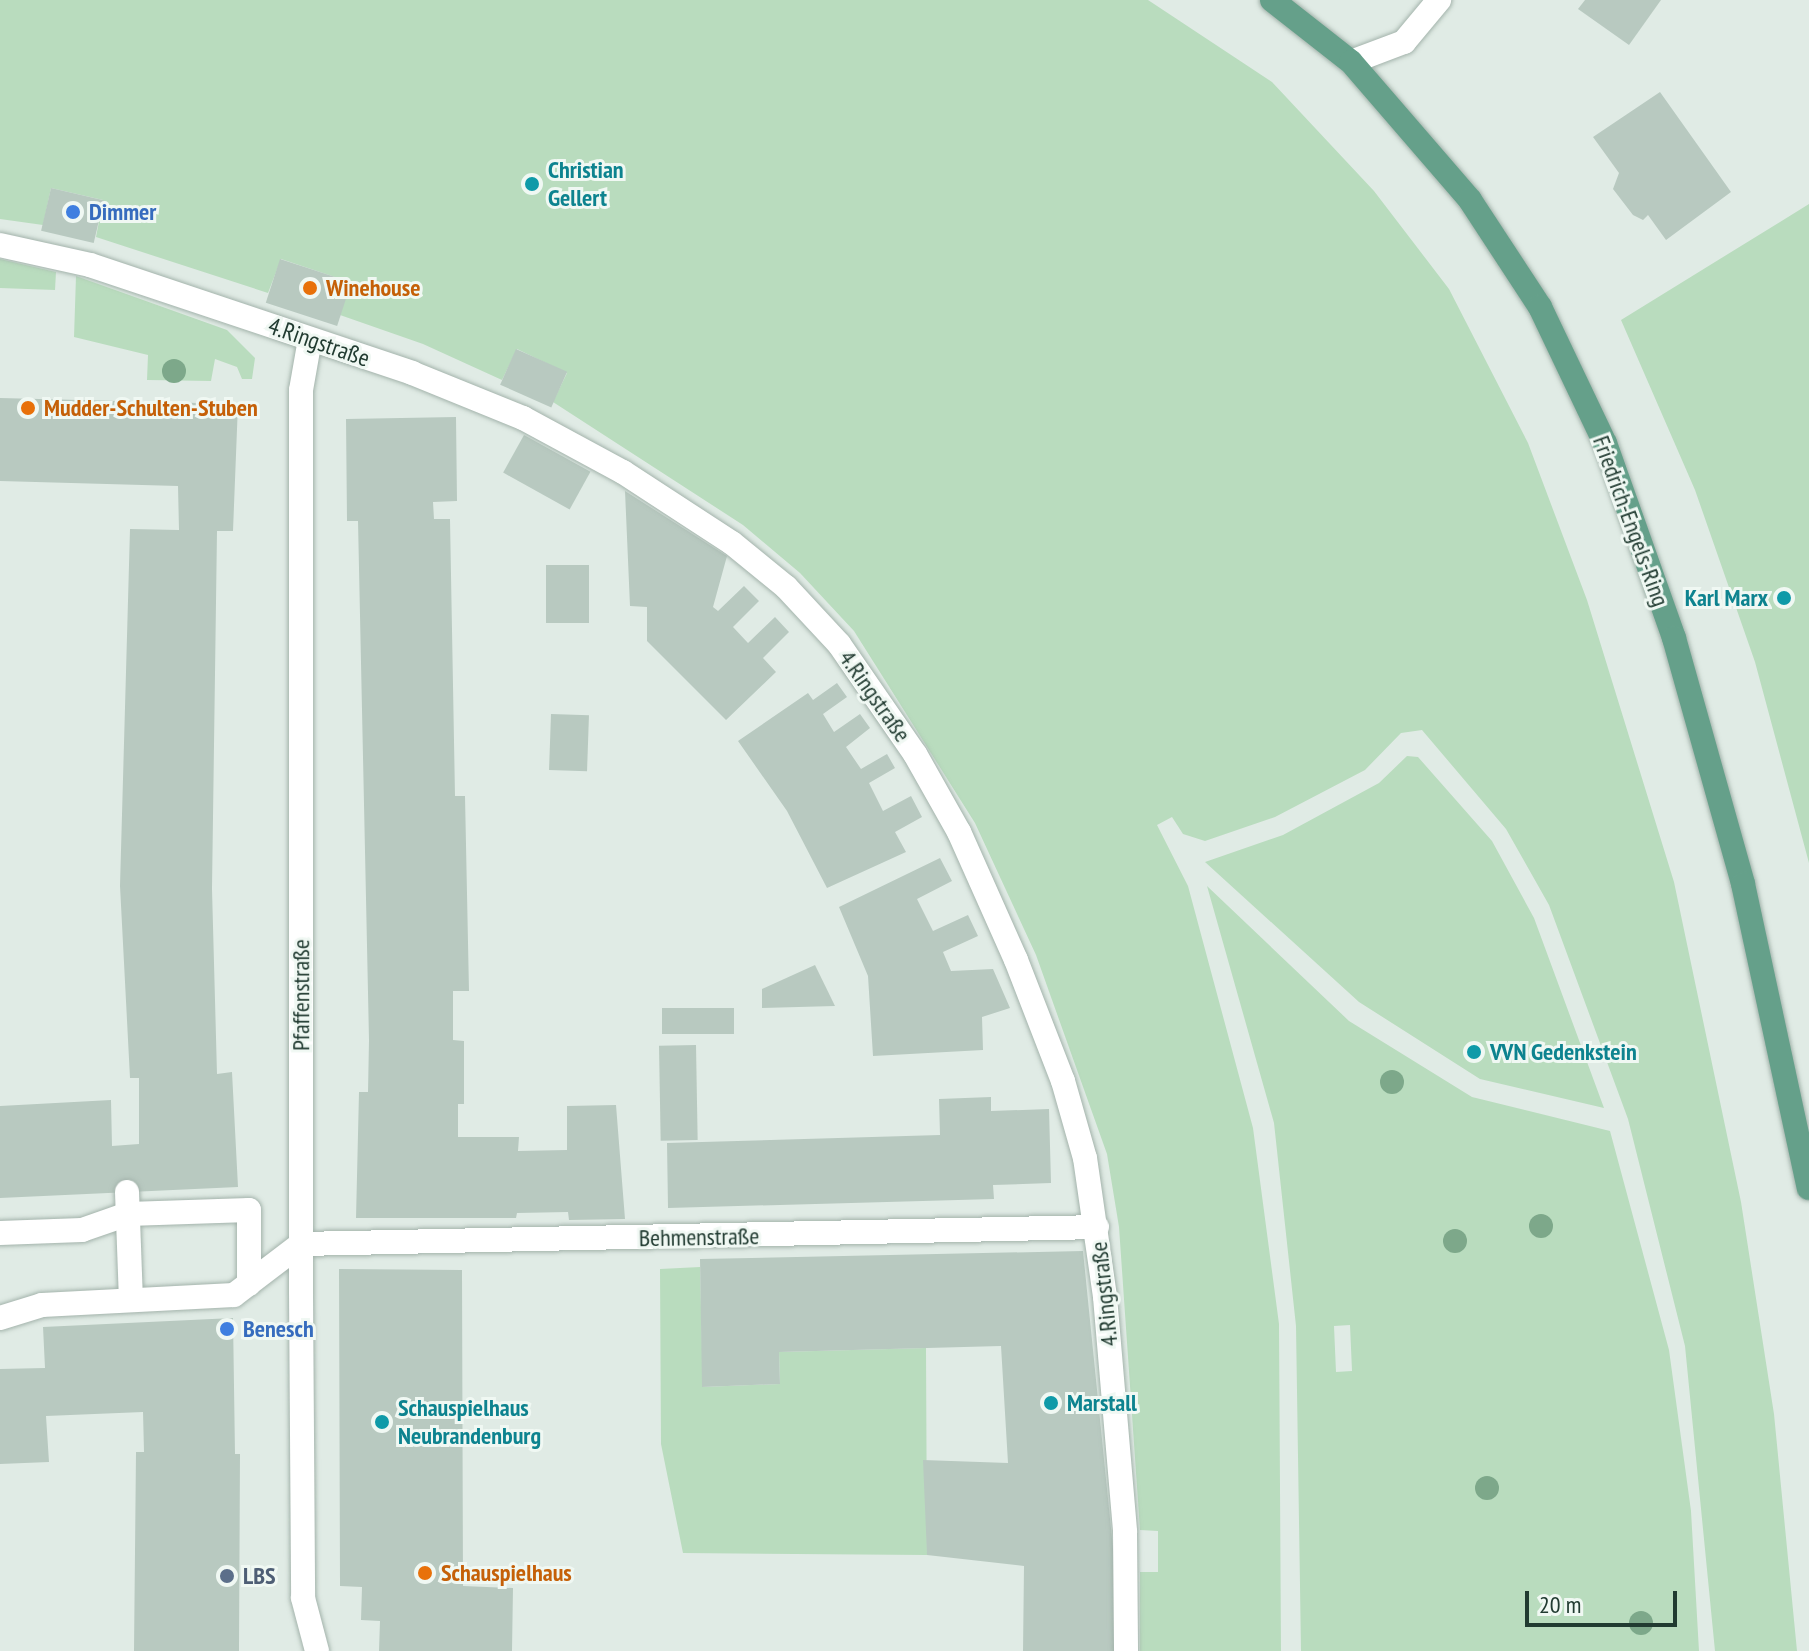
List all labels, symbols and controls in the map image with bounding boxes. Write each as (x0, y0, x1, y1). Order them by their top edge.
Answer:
place label: Christian Gellert (548, 156, 624, 212)
marker: Christian Gellert (523, 175, 541, 193)
place label: Dimmer (89, 198, 156, 226)
marker: Dimmer (64, 203, 82, 221)
place label: Winehouse (326, 274, 420, 302)
marker: Winehouse (301, 279, 319, 297)
street label: 4.Ringstraße (265, 311, 373, 373)
place label: Mudder-Schulten-Stuben (44, 394, 258, 422)
marker: Mudder-Schulten-Stuben (19, 399, 37, 417)
street label: Friedrich-Engels-Ring (1587, 432, 1675, 610)
place label: Karl Marx (1685, 584, 1768, 612)
marker: Karl Marx (1775, 589, 1793, 607)
street label: 4.Ringstraße (833, 645, 917, 747)
street label: Pfaffenstraße (287, 939, 315, 1051)
place label: VVN Gedenkstein (1490, 1038, 1637, 1066)
marker: VVN Gedenkstein (1465, 1043, 1483, 1061)
street label: Behmenstraße (639, 1222, 759, 1252)
street label: 4.Ringstraße (1084, 1240, 1124, 1348)
place label: Benesch (243, 1315, 314, 1343)
marker: Benesch (218, 1320, 236, 1338)
place label: Marstall (1067, 1389, 1137, 1417)
place label: Schauspielhaus Neubrandenburg (398, 1394, 541, 1450)
marker: Marstall (1042, 1394, 1060, 1412)
marker: Schauspielhaus Neubrandenburg (373, 1413, 391, 1431)
place label: Schauspielhaus (441, 1559, 572, 1587)
place label: LBS (243, 1562, 275, 1590)
marker: Schauspielhaus (416, 1564, 434, 1582)
marker: LBS (218, 1567, 236, 1585)
scale bar (1529, 1575, 1681, 1625)
text: 20 m (1539, 1589, 1581, 1620)

